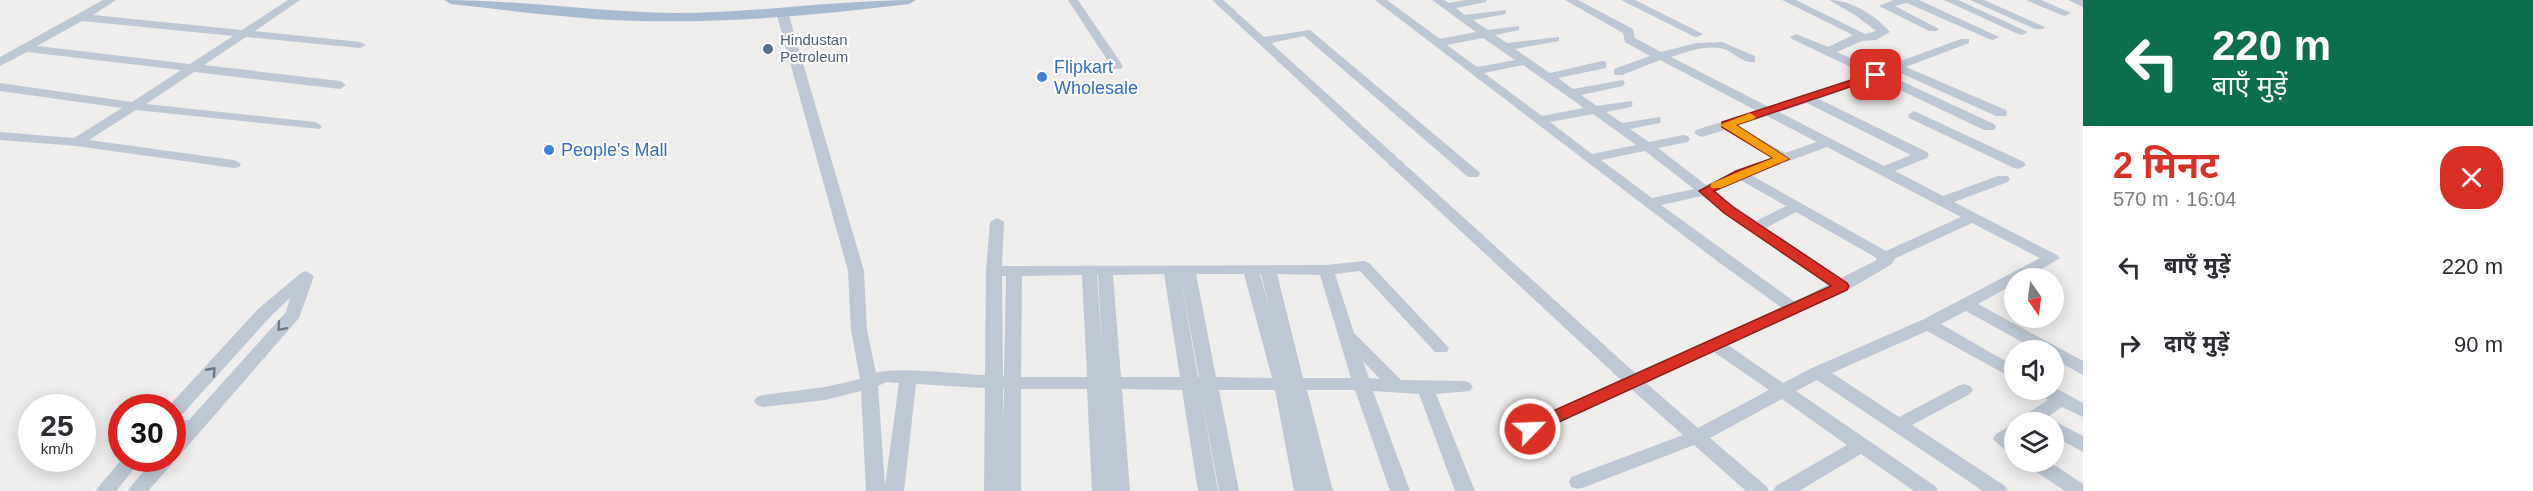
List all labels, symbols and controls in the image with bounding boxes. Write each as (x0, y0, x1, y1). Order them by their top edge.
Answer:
text: 220 m (2212, 22, 2331, 69)
icon: left (2113, 24, 2191, 102)
place label: Hindustan Petroleum (780, 31, 848, 65)
marker: Hindustan Petroleum (761, 42, 775, 56)
pin (1850, 49, 1901, 100)
place label: Flipkart Wholesale (1054, 57, 1138, 98)
icon: arrive (1859, 58, 1892, 91)
marker: Flipkart Wholesale (1035, 70, 1049, 84)
text: बाएँ मुड़ें (2212, 71, 2287, 101)
place label: People's Mall (561, 140, 668, 160)
marker: People's Mall (542, 143, 556, 157)
text: 2 मिनट (2113, 145, 2219, 186)
button: close (2440, 146, 2503, 209)
text: 570 m · 16:04 (2113, 188, 2236, 210)
icon: left (2113, 251, 2146, 284)
text: बाएँ मुड़ें (2164, 253, 2230, 278)
text: 220 m (2442, 254, 2503, 279)
north arrow (2004, 268, 2064, 328)
map controls (2004, 268, 2064, 472)
one-way arrow (277, 321, 288, 331)
icon: right (2113, 329, 2146, 362)
text: दाएँ मुड़ें (2164, 331, 2229, 356)
text: 90 m (2454, 332, 2503, 357)
button: sound (2004, 340, 2064, 400)
one-way arrow (205, 367, 216, 377)
speed limit sign: 30 (108, 394, 186, 472)
position arrow (1498, 397, 1562, 461)
text: 25 (40, 409, 74, 442)
button: layers (2004, 412, 2064, 472)
text: km/h (41, 440, 73, 457)

